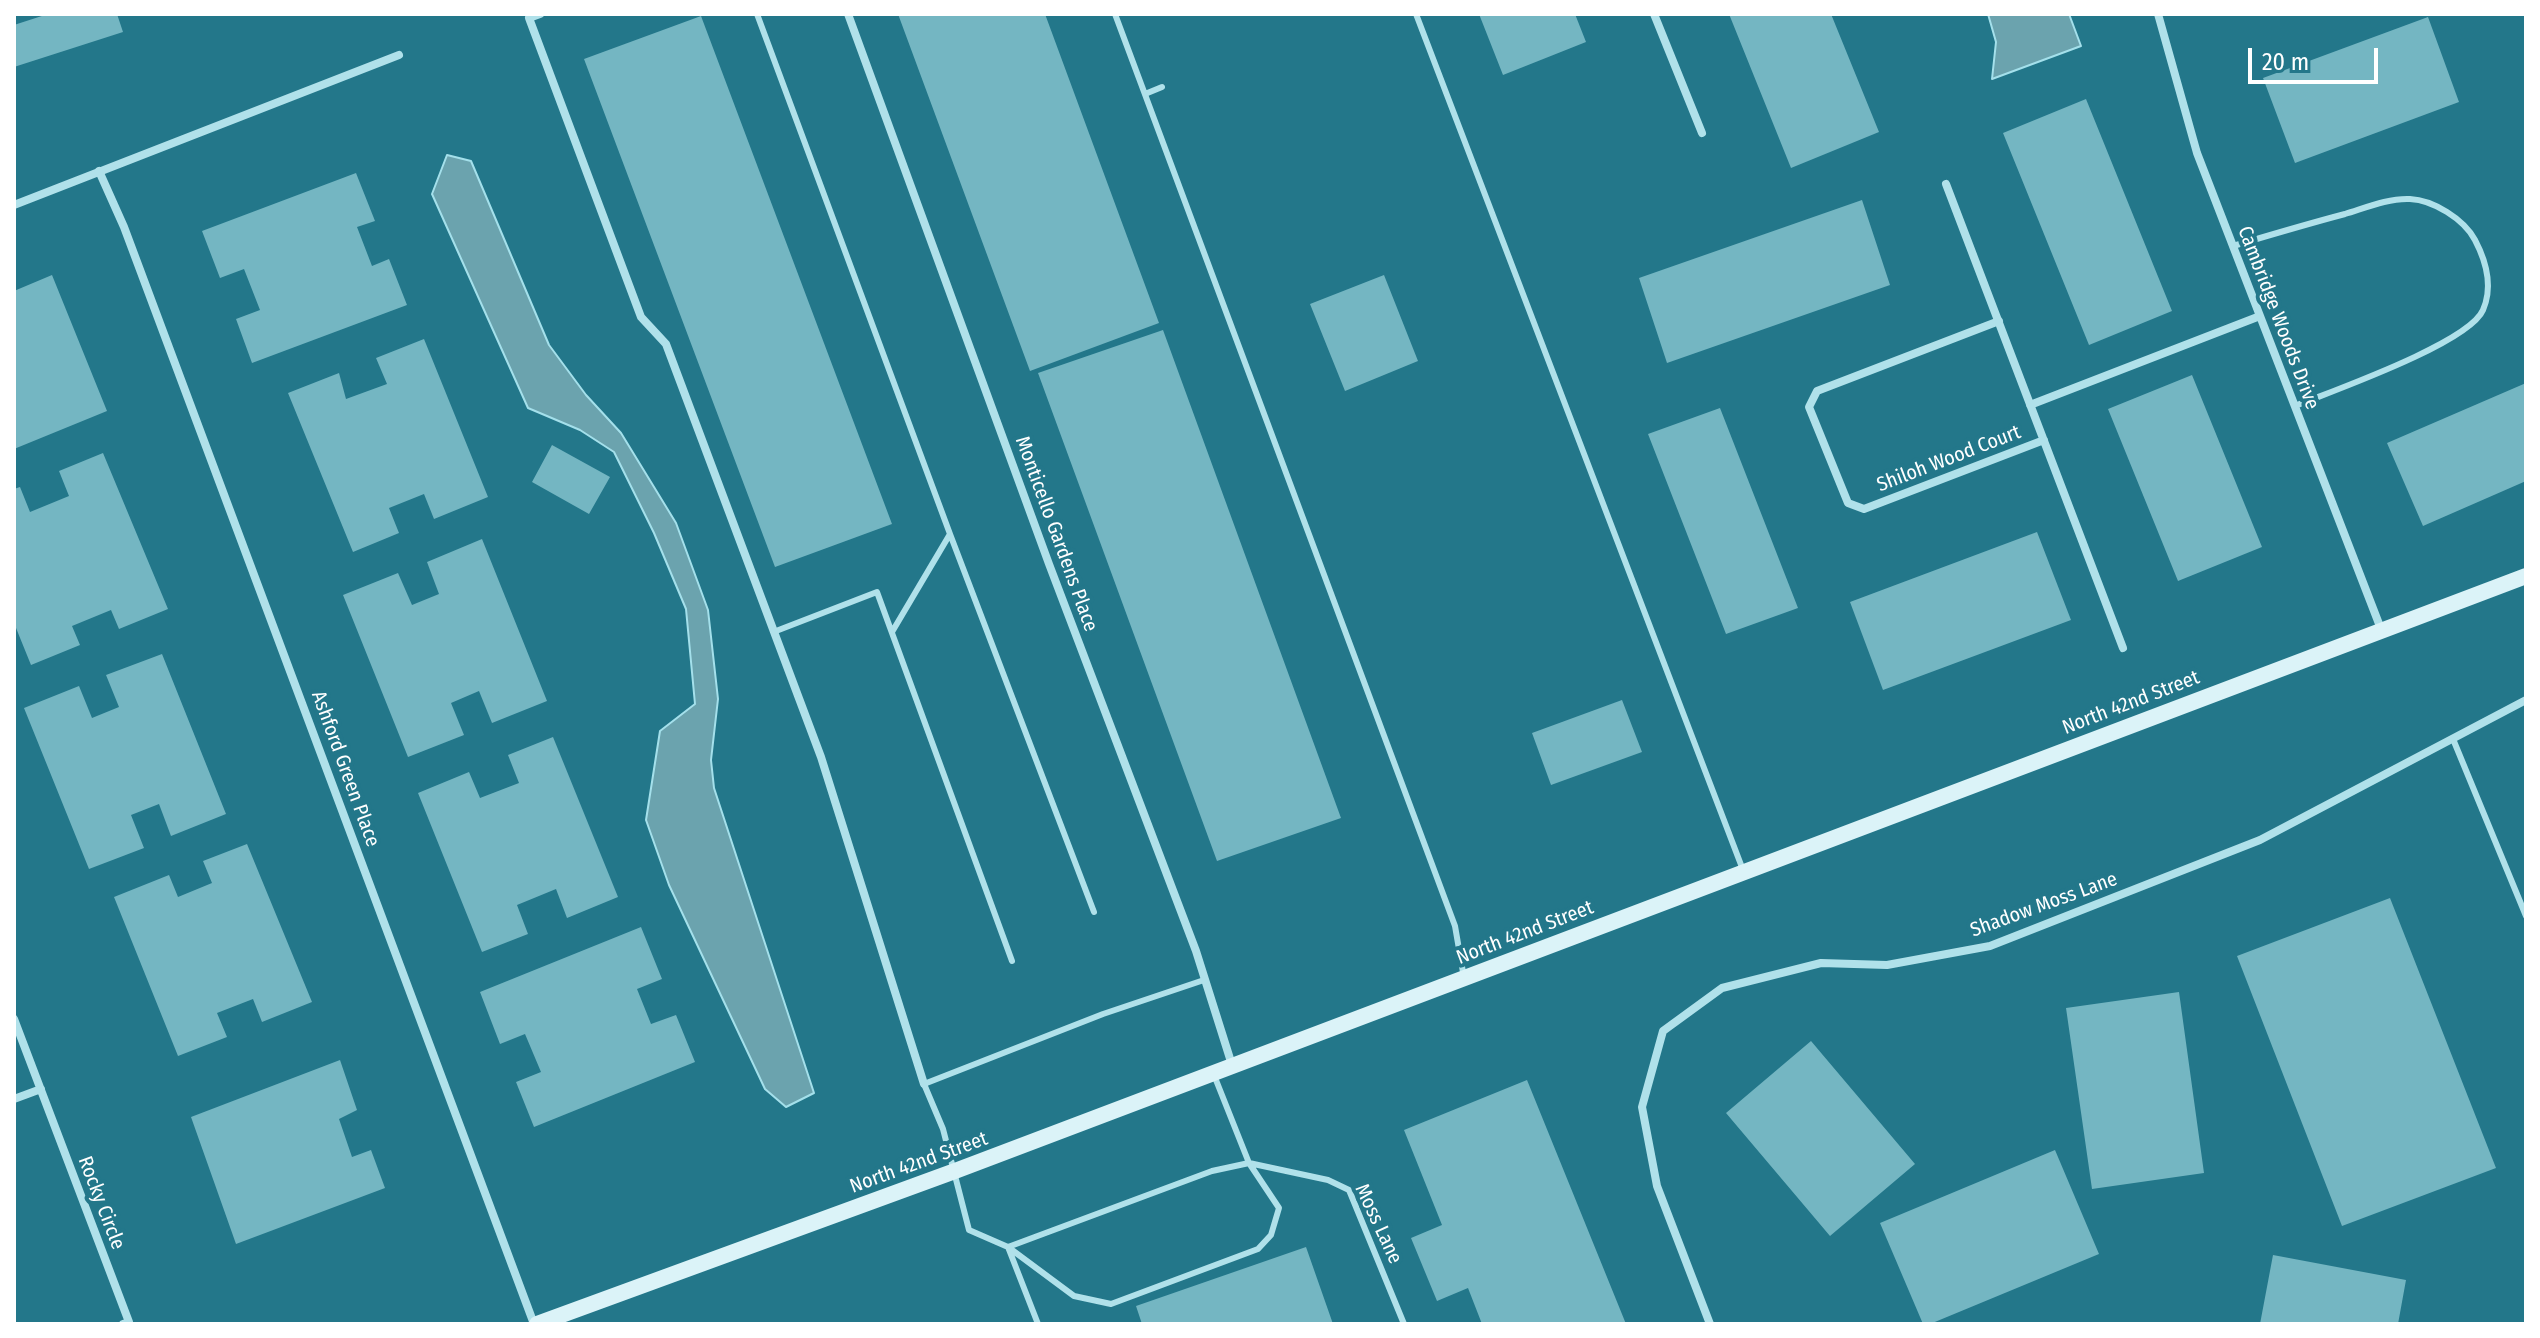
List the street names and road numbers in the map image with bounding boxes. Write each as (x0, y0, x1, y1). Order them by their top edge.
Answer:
street label: Cambridge Woods Drive (2232, 223, 2324, 413)
street label: Shiloh Wood Court (1874, 421, 2024, 497)
street label: Monticello Gardens Place (1010, 433, 1102, 635)
street label: North 42nd Street (2059, 666, 2203, 740)
street label: Ashford Green Place (306, 688, 384, 850)
street label: Shadow Moss Lane (1967, 867, 2121, 943)
street label: North 42nd Street (1453, 896, 1597, 970)
street label: North 42nd Street (847, 1127, 991, 1199)
street label: Rocky Circle (72, 1153, 130, 1253)
street label: Moss Lane (1349, 1180, 1407, 1268)

